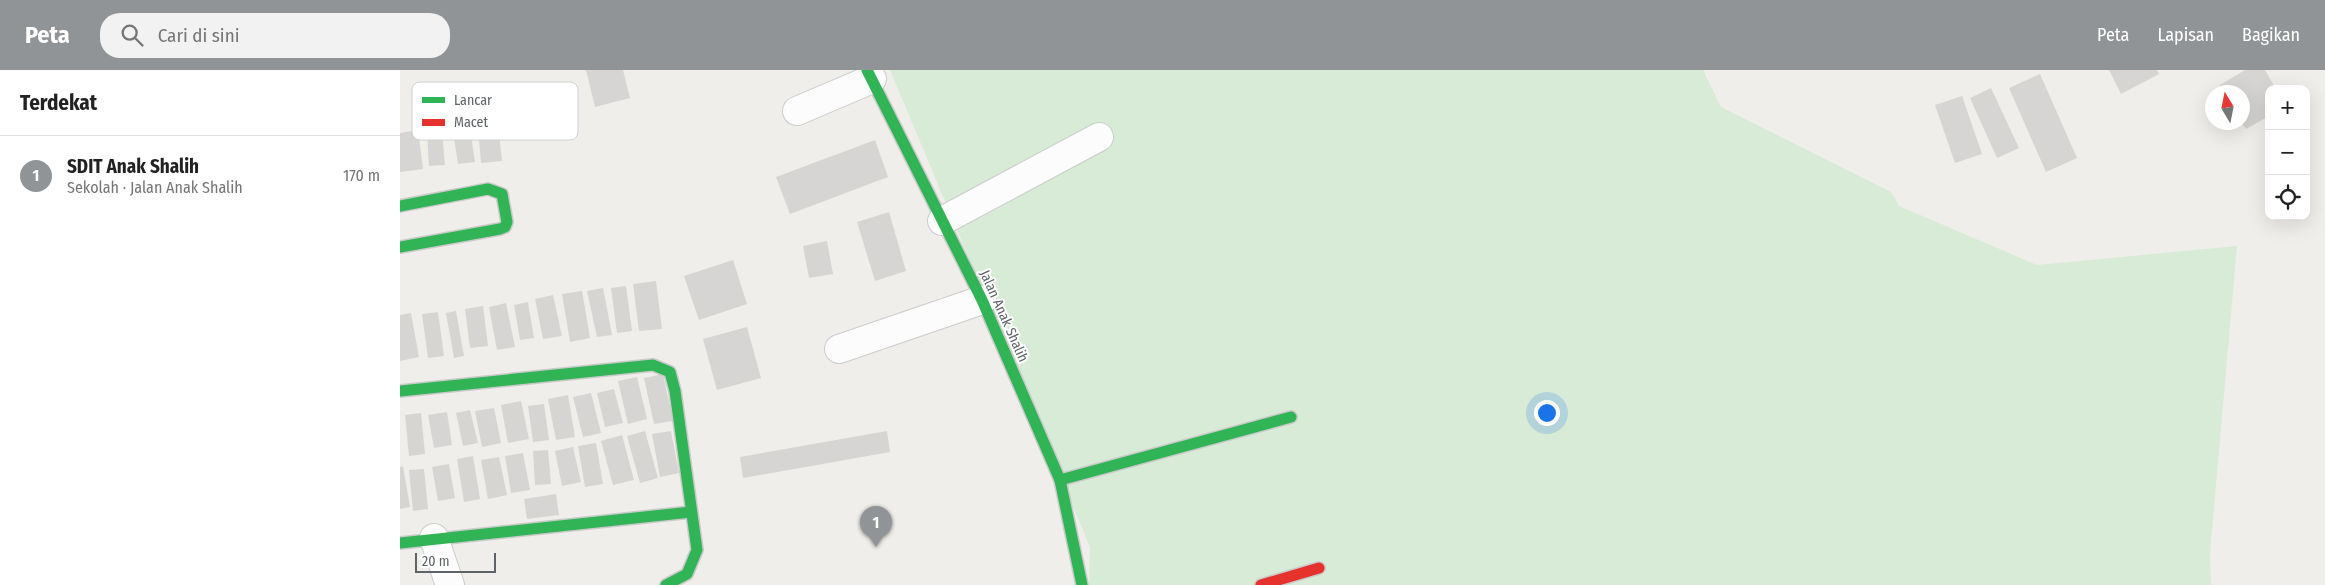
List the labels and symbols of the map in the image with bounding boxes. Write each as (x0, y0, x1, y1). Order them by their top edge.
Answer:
legend (412, 82, 578, 140)
north arrow (2205, 85, 2250, 130)
text: Lancar (454, 92, 492, 109)
text: Macet (454, 114, 488, 131)
street label: Jalan Anak Shalih (976, 267, 1032, 365)
your location (1534, 400, 1560, 426)
pin: 1 (860, 506, 892, 547)
scale bar (415, 550, 496, 573)

